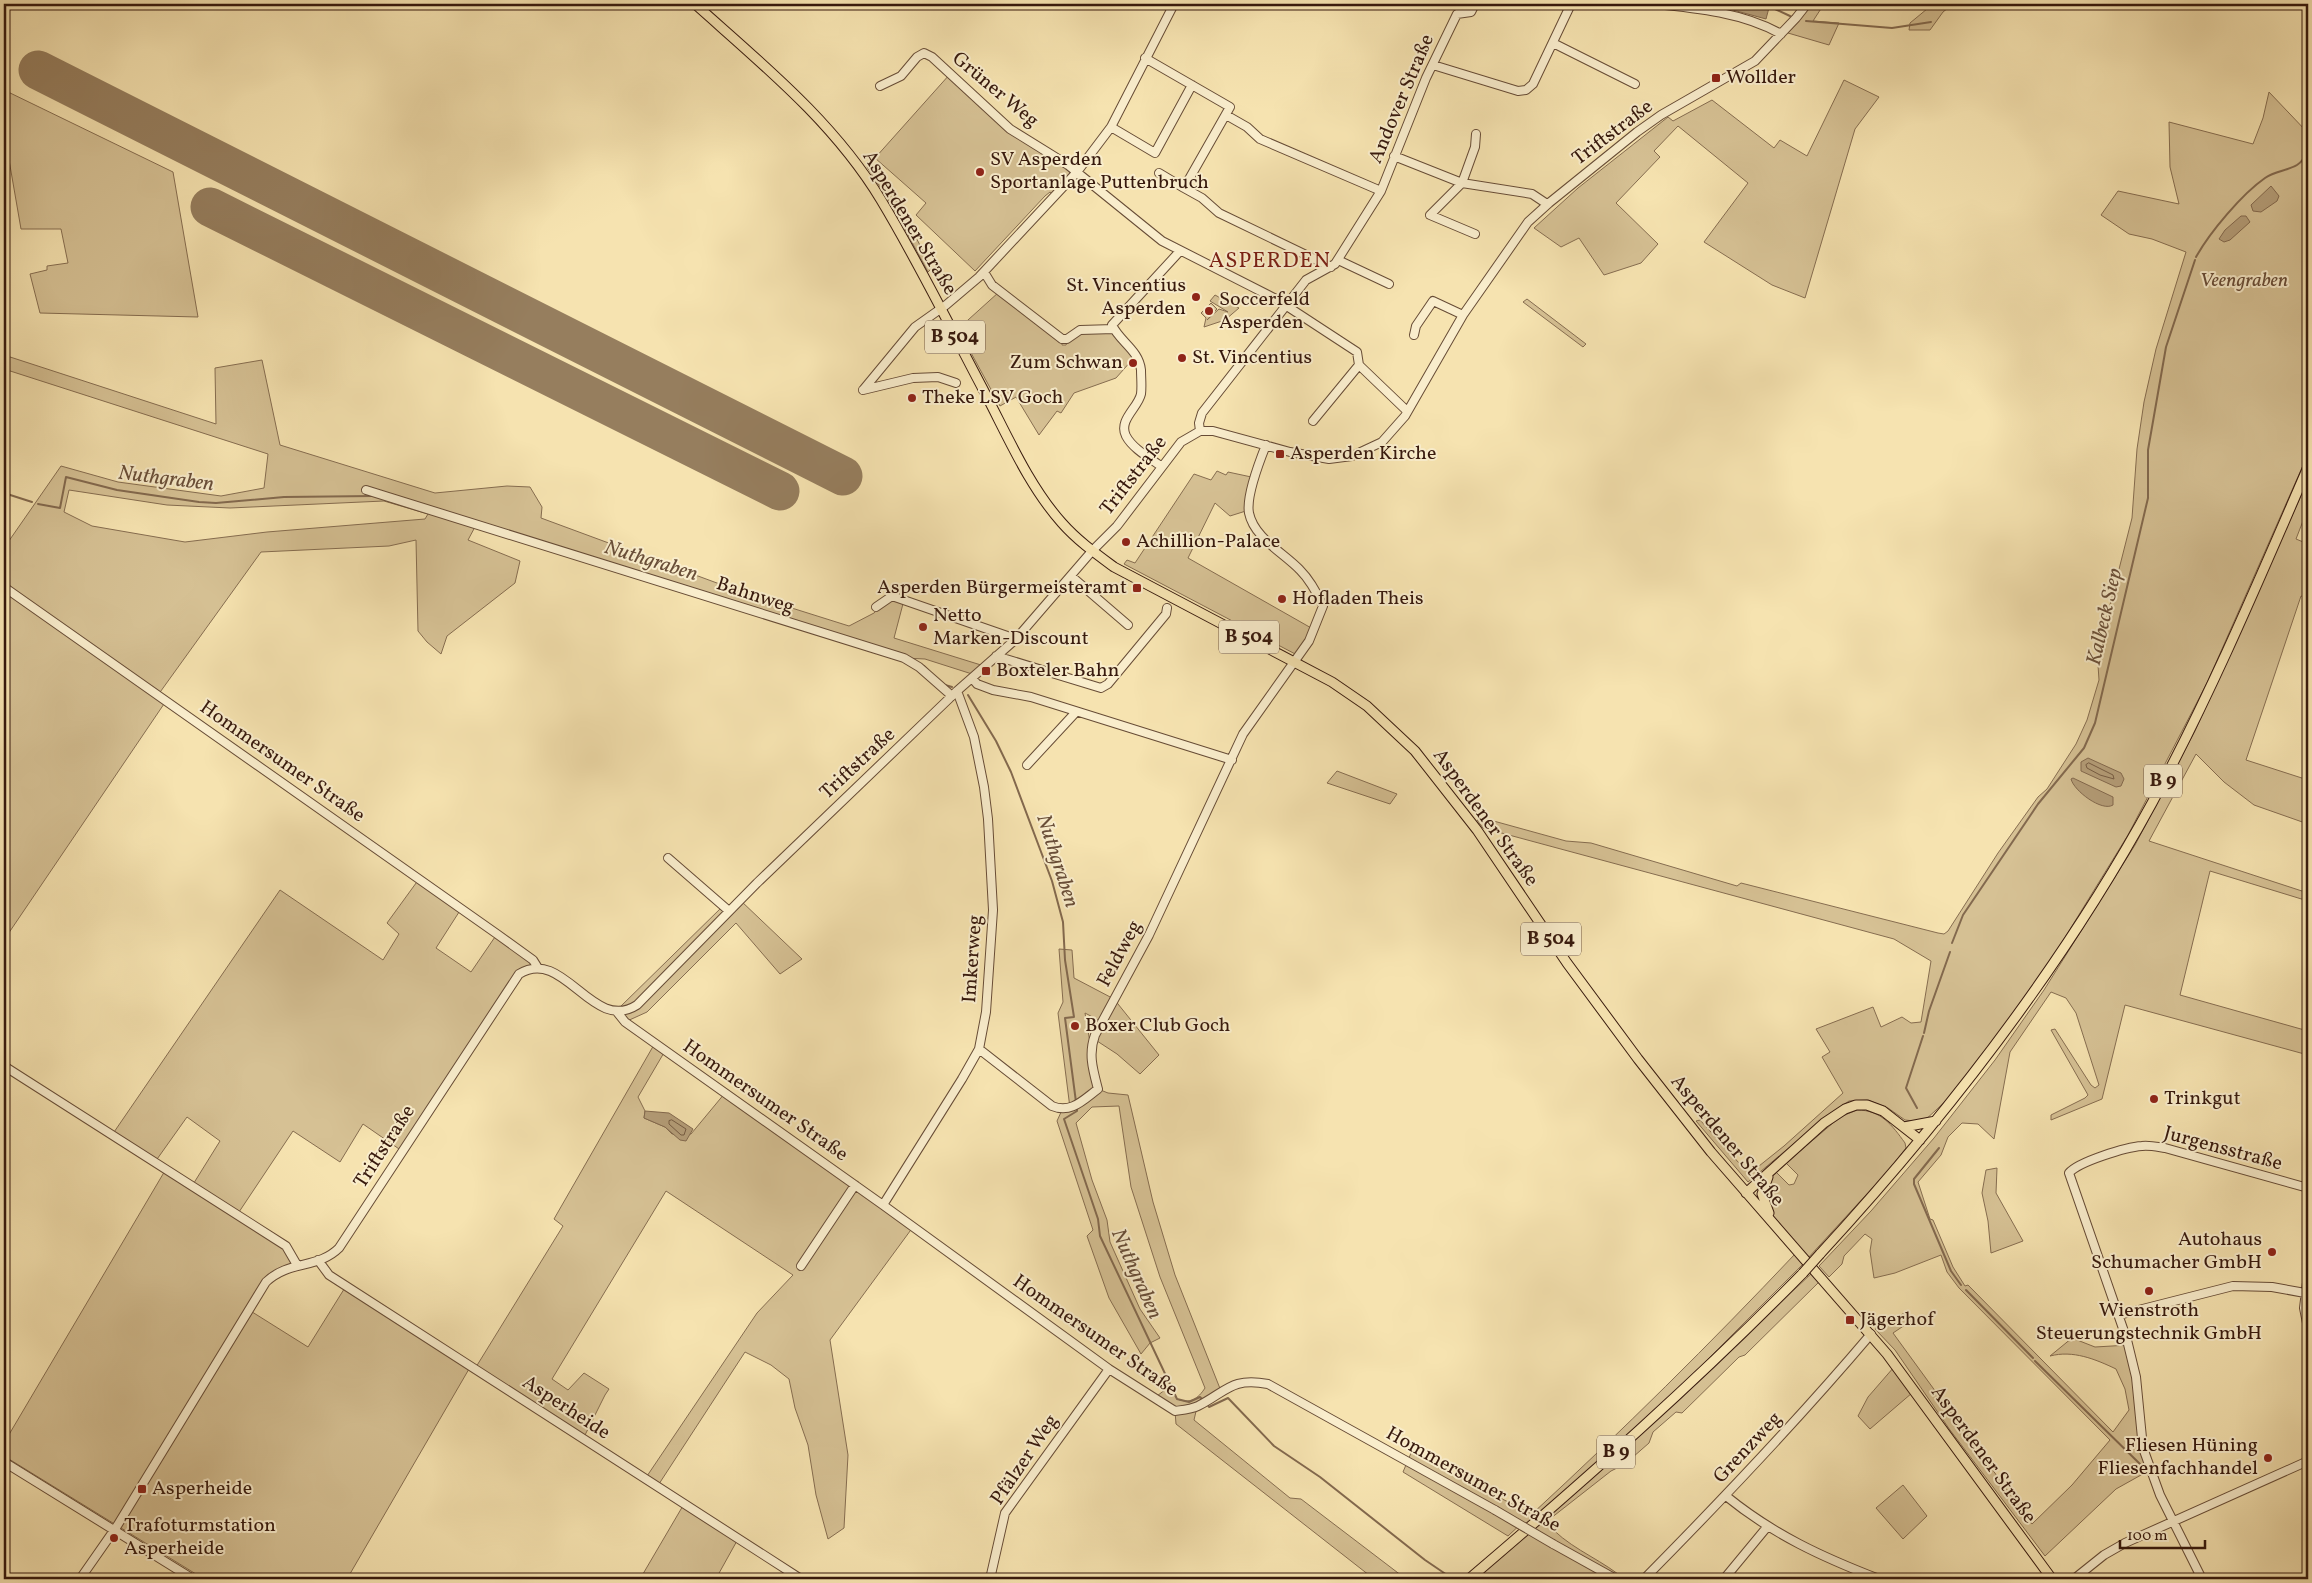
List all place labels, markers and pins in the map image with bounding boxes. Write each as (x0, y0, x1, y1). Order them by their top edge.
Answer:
place label: Wollder (1726, 64, 1796, 92)
marker: Wollder (1710, 72, 1722, 84)
place label: SV Asperden Sportanlage Puttenbruch (990, 146, 1209, 197)
marker: SV Asperden Sportanlage Puttenbruch (974, 166, 986, 178)
place label: St. Vincentius Asperden (1066, 272, 1186, 323)
place label: Soccerfeld Asperden (1219, 286, 1310, 337)
marker: St. Vincentius Asperden (1190, 291, 1202, 303)
marker: Soccerfeld Asperden (1203, 305, 1215, 317)
place label: St. Vincentius (1192, 344, 1312, 372)
place label: Zum Schwan (1009, 349, 1123, 377)
marker: St. Vincentius (1176, 352, 1188, 364)
marker: Zum Schwan (1127, 357, 1139, 369)
place label: Theke LSV Goch (922, 384, 1063, 412)
marker: Theke LSV Goch (906, 392, 918, 404)
place label: Asperden Kirche (1290, 440, 1436, 468)
marker: Asperden Kirche (1274, 448, 1286, 460)
place label: Achillion-Palace (1136, 528, 1280, 556)
marker: Achillion-Palace (1120, 536, 1132, 548)
place label: Asperden Bürgermeisteramt (877, 574, 1127, 602)
marker: Asperden Bürgermeisteramt (1131, 582, 1143, 594)
place label: Hofladen Theis (1292, 585, 1424, 613)
marker: Hofladen Theis (1276, 593, 1288, 605)
place label: Netto Marken-Discount (933, 602, 1089, 653)
marker: Netto Marken-Discount (917, 621, 929, 633)
place label: Boxteler Bahn (996, 657, 1120, 685)
marker: Boxteler Bahn (980, 665, 992, 677)
place label: Boxer Club Goch (1085, 1012, 1231, 1040)
marker: Boxer Club Goch (1069, 1020, 1081, 1032)
place label: Trinkgut (2164, 1085, 2241, 1113)
marker: Trinkgut (2148, 1093, 2160, 1105)
place label: Autohaus Schumacher GmbH (2091, 1226, 2262, 1277)
marker: Autohaus Schumacher GmbH (2266, 1246, 2278, 1258)
marker: Wienstroth Steuerungstechnik GmbH (2143, 1285, 2155, 1297)
place label: Wienstroth Steuerungstechnik GmbH (2036, 1297, 2262, 1348)
place label: Jägerhof (1860, 1306, 1936, 1334)
marker: Jägerhof (1844, 1314, 1856, 1326)
place label: Fliesen Hüning Fliesenfachhandel (2098, 1432, 2258, 1483)
marker: Fliesen Hüning Fliesenfachhandel (2262, 1452, 2274, 1464)
place label: Asperheide (152, 1475, 252, 1503)
marker: Asperheide (136, 1483, 148, 1495)
place label: Trafoturmstation Asperheide (124, 1512, 276, 1563)
marker: Trafoturmstation Asperheide (108, 1532, 120, 1544)

